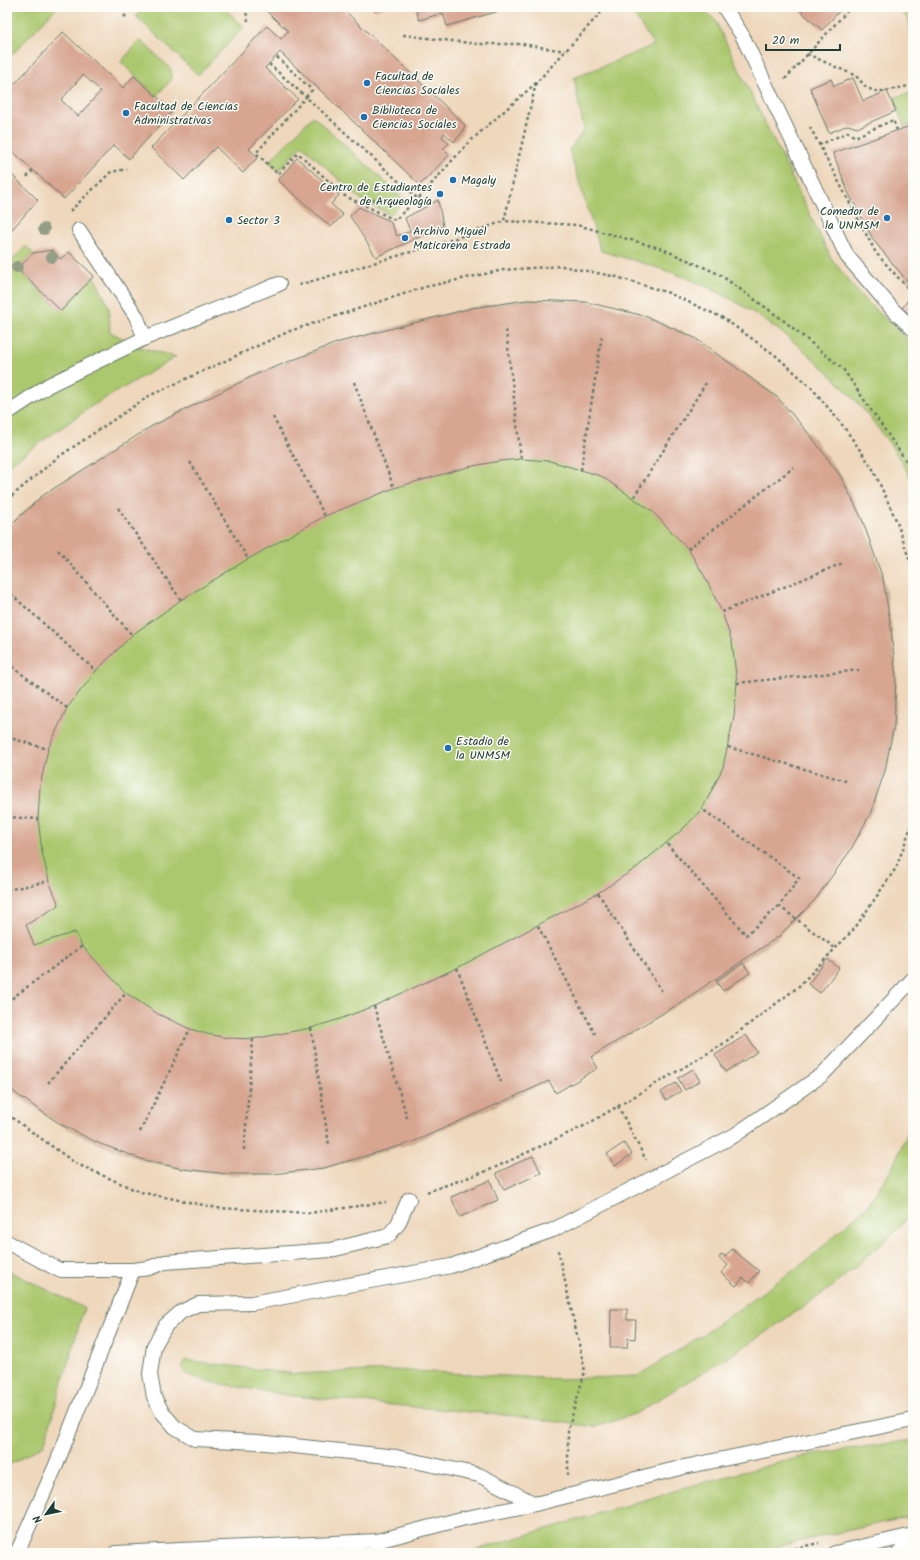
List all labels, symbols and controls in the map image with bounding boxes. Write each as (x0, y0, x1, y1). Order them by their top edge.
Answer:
scale bar (766, 26, 840, 52)
text: 20 m (772, 31, 800, 50)
place label: Facultad de Ciencias Sociales (375, 67, 460, 100)
marker: Facultad de Ciencias Sociales (362, 78, 372, 88)
place label: Facultad de Ciencias Administrativas (134, 97, 238, 130)
place label: Biblioteca de Ciencias Sociales (372, 101, 457, 134)
marker: Facultad de Ciencias Administrativas (121, 108, 131, 118)
marker: Biblioteca de Ciencias Sociales (359, 112, 369, 122)
place label: Magaly (461, 171, 496, 190)
marker: Magaly (448, 175, 458, 185)
place label: Centro de Estudiantes de Arqueología (319, 178, 432, 211)
marker: Centro de Estudiantes de Arqueología (435, 189, 445, 199)
place label: Comedor de la UNMSM (820, 202, 880, 235)
place label: Sector 3 (237, 211, 280, 230)
marker: Comedor de la UNMSM (882, 213, 892, 223)
marker: Sector 3 (224, 215, 234, 225)
place label: Archivo Miguel Maticorena Estrada (413, 222, 511, 255)
marker: Archivo Miguel Maticorena Estrada (400, 233, 410, 243)
place label: Estadio de la UNMSM (456, 732, 511, 765)
marker: Estadio de la UNMSM (443, 743, 453, 753)
north arrow (26, 1494, 66, 1534)
text: N (29, 1511, 48, 1527)

